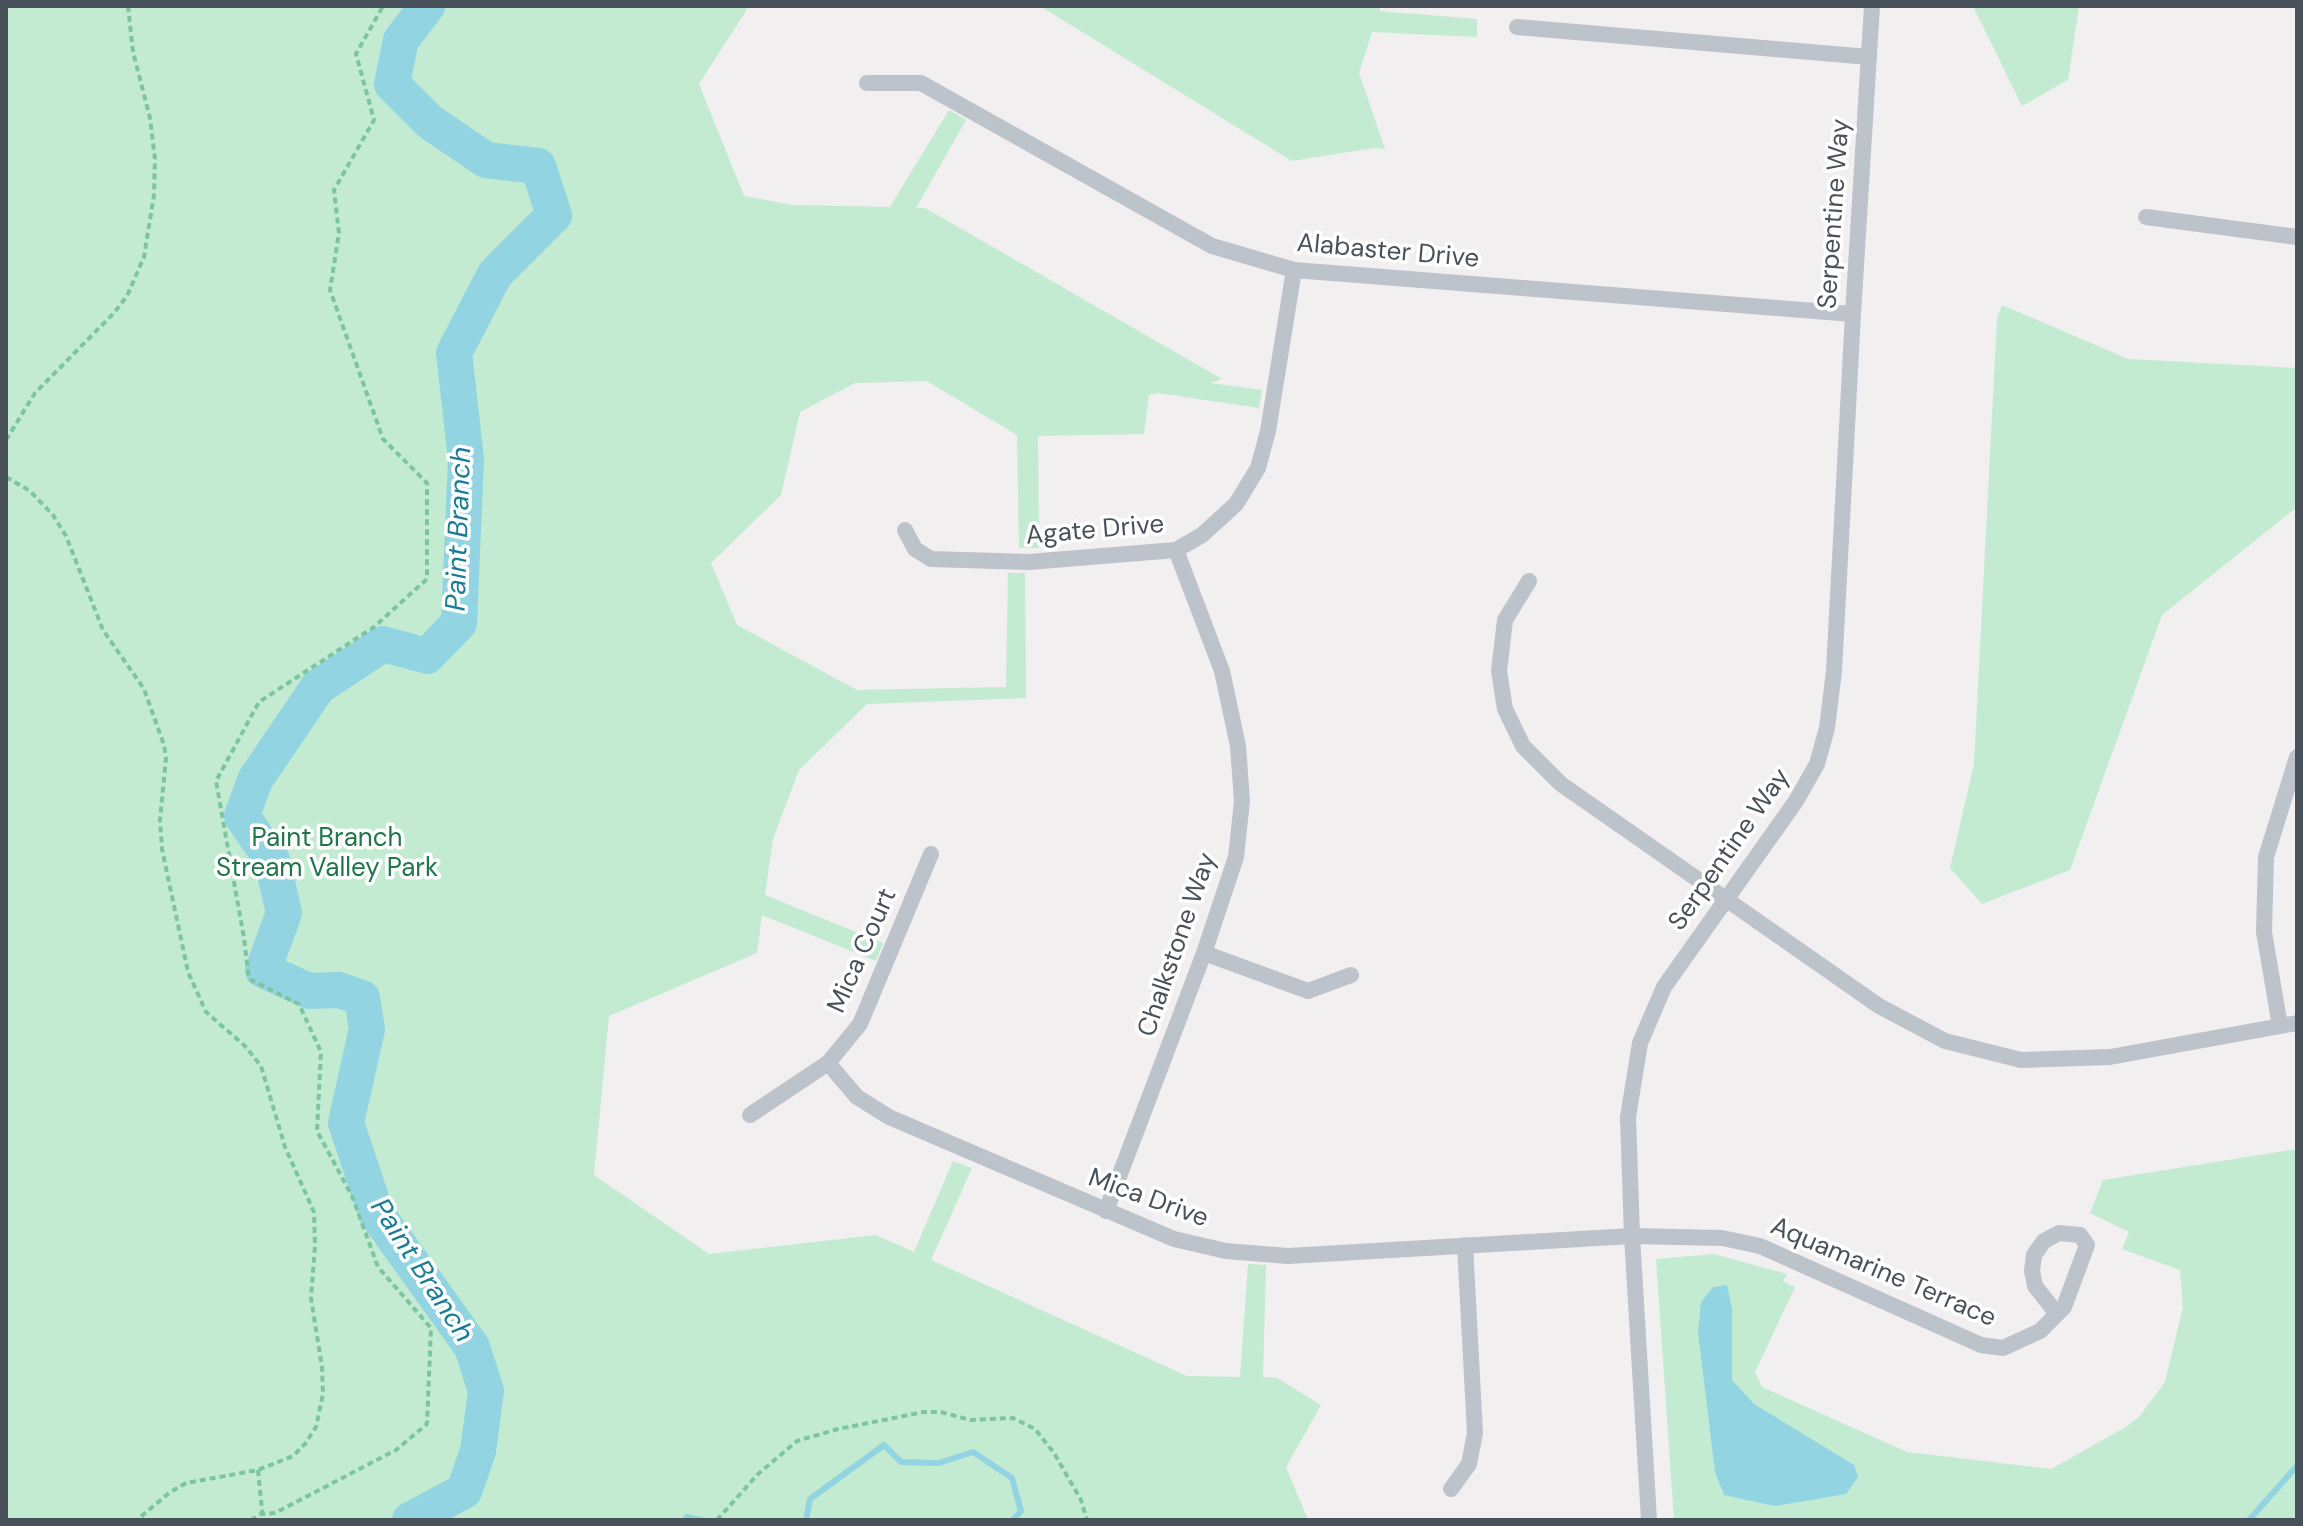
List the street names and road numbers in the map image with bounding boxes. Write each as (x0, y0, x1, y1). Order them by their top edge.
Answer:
street label: Serpentine Way (1813, 118, 1857, 310)
street label: Alabaster Drive (1296, 228, 1480, 276)
street label: Agate Drive (1025, 509, 1165, 553)
street label: Serpentine Way (1663, 763, 1797, 937)
street label: Chalkstone Way (1132, 849, 1224, 1041)
street label: Mica Court (822, 884, 904, 1018)
street label: Mica Drive (1084, 1163, 1212, 1235)
street label: Aquamarine Terrace (1766, 1211, 2000, 1335)

